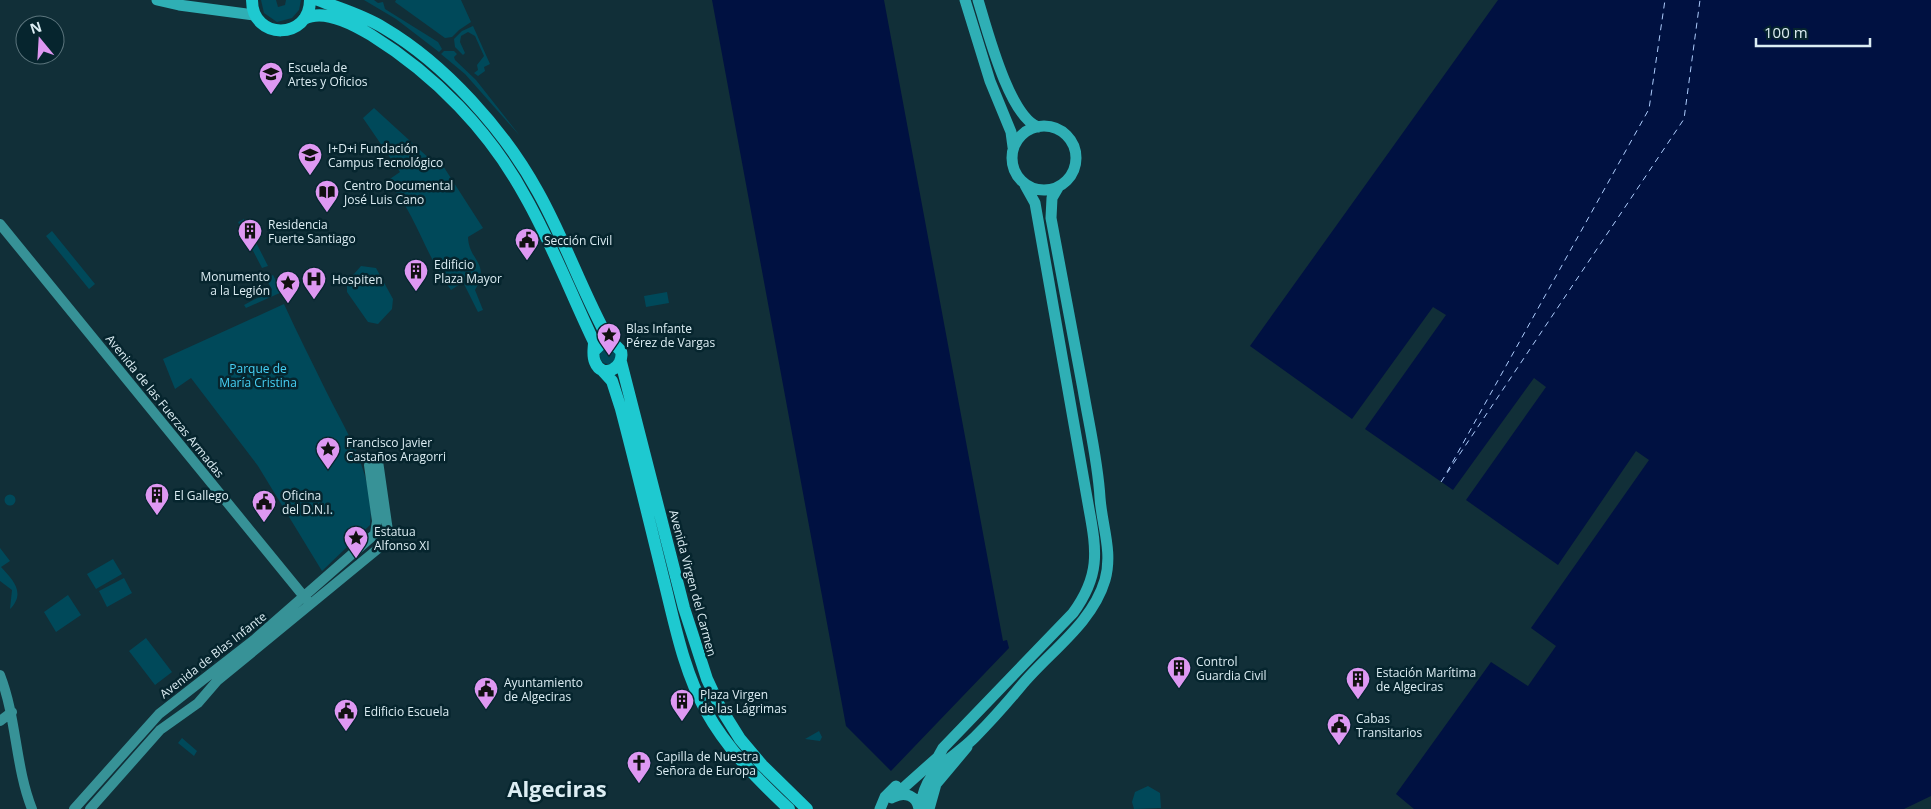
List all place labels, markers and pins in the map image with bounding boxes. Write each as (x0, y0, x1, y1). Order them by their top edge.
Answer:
place label: Escuela de Artes y Oficios (288, 59, 368, 90)
school or university icon: Escuela de Artes y Oficios (258, 61, 284, 95)
place label: I+D+i Fundación Campus Tecnológico (328, 140, 443, 171)
school or university icon: I+D+i Fundación Campus Tecnológico (297, 142, 323, 176)
place label: Centro Documental José Luis Cano (343, 177, 453, 208)
library icon: Centro Documental José Luis Cano (314, 179, 340, 213)
place label: Residencia Fuerte Santiago (268, 216, 356, 247)
building icon: Residencia Fuerte Santiago (237, 218, 263, 252)
public building icon: Sección Civil (514, 227, 540, 261)
place label: Sección Civil (544, 232, 612, 249)
place label: Edificio Plaza Mayor (434, 256, 502, 287)
building icon: Edificio Plaza Mayor (403, 258, 429, 292)
hospital icon: Hospiten (301, 266, 327, 300)
place label: Monumento a la Legión (201, 268, 270, 299)
place icon: Monumento a la Legión (275, 270, 301, 304)
place label: Hospiten (332, 271, 383, 288)
place label: Blas Infante Pérez de Vargas (626, 320, 715, 351)
place icon: Blas Infante Pérez de Vargas (596, 322, 622, 356)
place label: Francisco Javier Castaños Aragorri (346, 434, 446, 465)
place icon: Francisco Javier Castaños Aragorri (315, 436, 341, 470)
building icon: El Gallego (144, 482, 170, 516)
place label: El Gallego (174, 487, 229, 504)
place label: Oficina del D.N.I. (282, 487, 333, 518)
public building icon: Oficina del D.N.I. (251, 489, 277, 523)
place label: Estatua Alfonso XI (374, 523, 430, 554)
place icon: Estatua Alfonso XI (343, 525, 369, 559)
place label: Control Guardia Civil (1196, 653, 1266, 684)
building icon: Control Guardia Civil (1166, 655, 1192, 689)
place label: Estación Marítima de Algeciras (1376, 664, 1476, 695)
building icon: Estación Marítima de Algeciras (1345, 666, 1371, 700)
place label: Ayuntamiento de Algeciras (504, 674, 583, 705)
public building icon: Ayuntamiento de Algeciras (473, 676, 499, 710)
place label: Plaza Virgen de las Lágrimas (700, 686, 787, 717)
building icon: Plaza Virgen de las Lágrimas (669, 688, 695, 722)
public building icon: Edificio Escuela (333, 698, 359, 732)
place label: Edificio Escuela (364, 703, 449, 720)
place label: Cabas Transitarios (1356, 710, 1422, 741)
public building icon: Cabas Transitarios (1326, 712, 1352, 746)
place label: Capilla de Nuestra Señora de Europa (656, 748, 758, 779)
church icon: Capilla de Nuestra Señora de Europa (626, 750, 652, 784)

